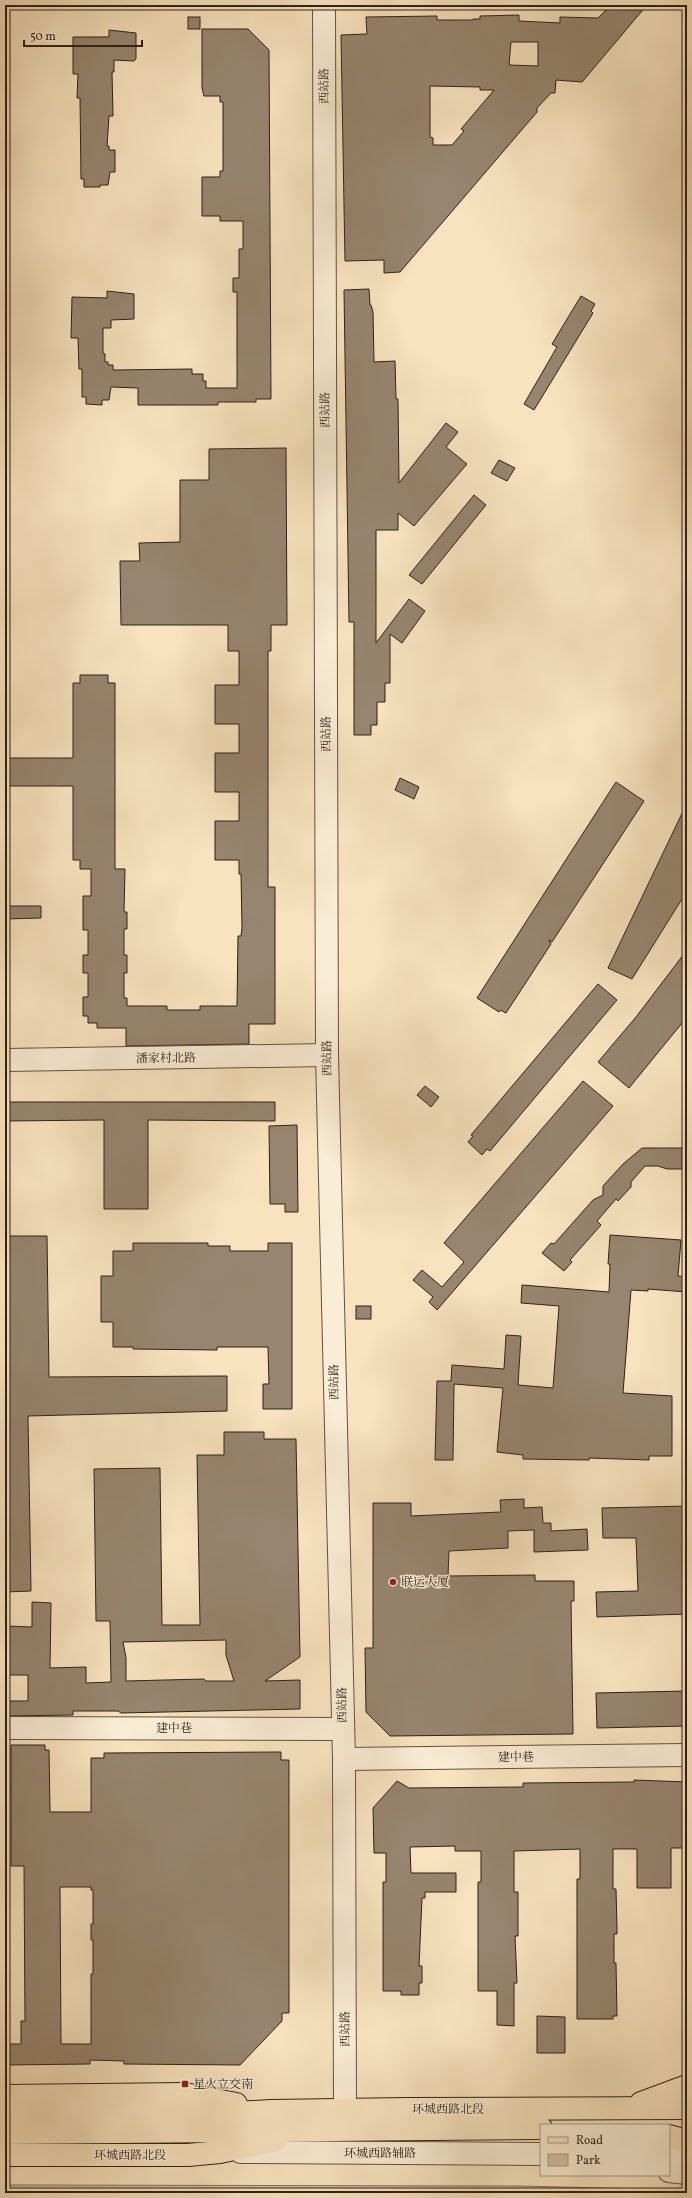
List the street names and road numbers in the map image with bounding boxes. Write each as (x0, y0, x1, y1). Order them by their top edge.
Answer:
street label: 西站路 (317, 68, 333, 104)
street label: 西站路 (318, 392, 334, 428)
street label: 西站路 (319, 716, 335, 752)
street label: 西站路 (320, 1040, 336, 1076)
street label: 潘家村北路 (136, 1050, 196, 1068)
street label: 西站路 (327, 1364, 343, 1400)
street label: 西站路 (335, 1687, 351, 1723)
street label: 建中巷 (156, 1721, 192, 1737)
street label: 建中巷 (498, 1750, 534, 1766)
street label: 西站路 (338, 2011, 354, 2047)
street label: 环城西路北段 (412, 2102, 484, 2118)
street label: 环城西路辅路 (344, 2146, 416, 2162)
street label: 环城西路北段 (94, 2148, 166, 2164)

